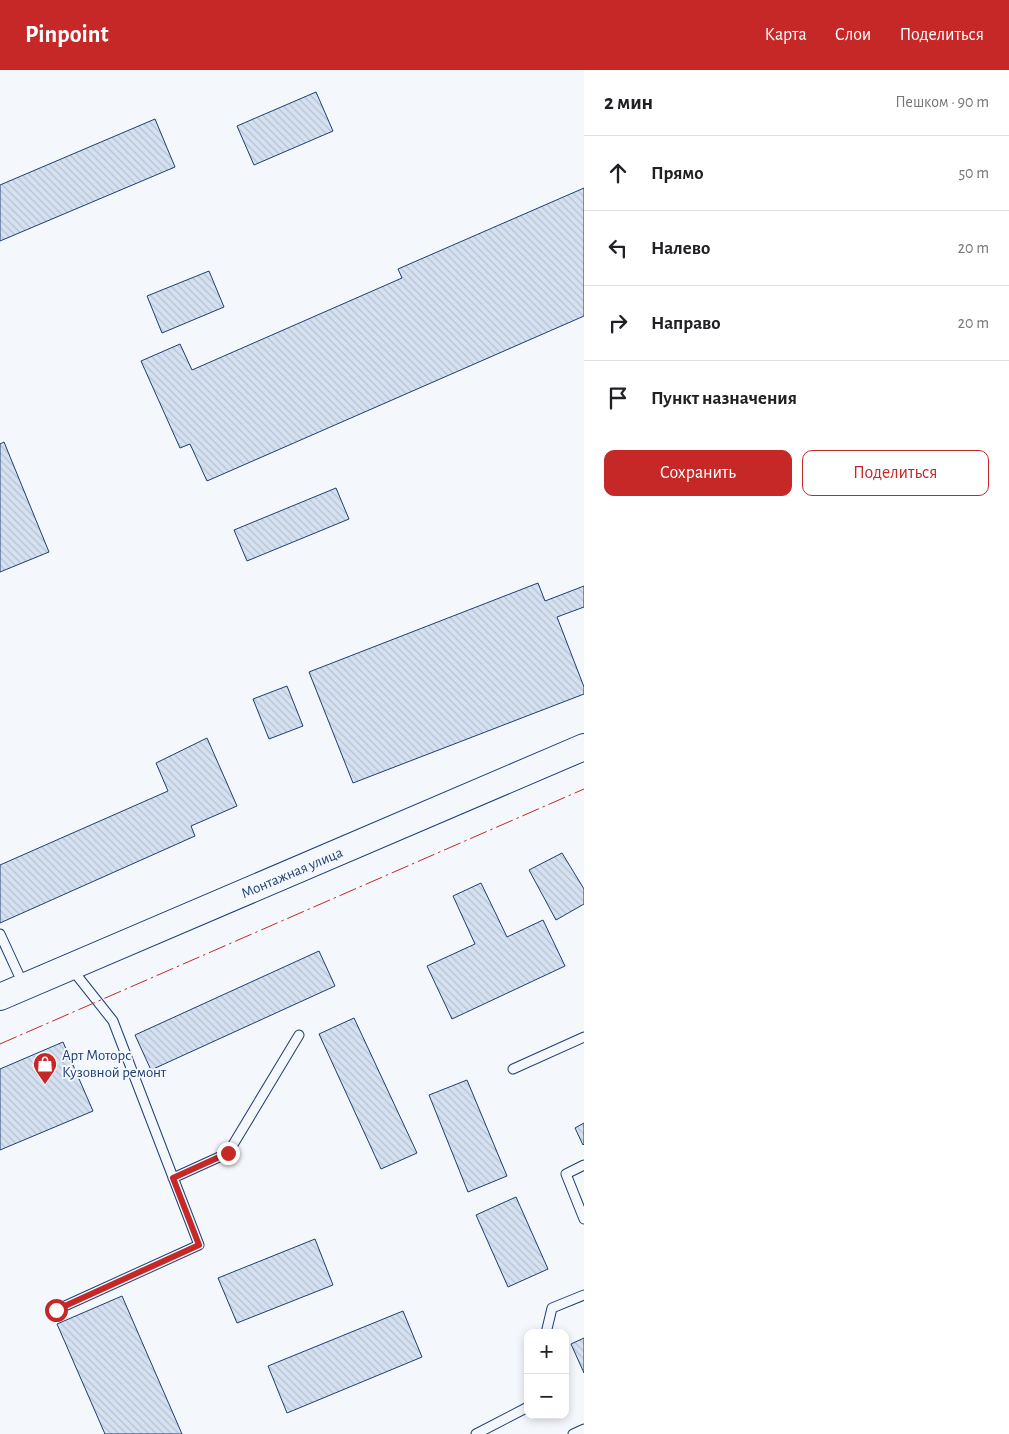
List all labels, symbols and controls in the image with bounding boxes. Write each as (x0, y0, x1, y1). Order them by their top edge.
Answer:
text: Pinpoint (25, 23, 109, 47)
text: Карта (765, 26, 807, 44)
text: Слои (835, 26, 871, 44)
text: Поделиться (899, 26, 984, 44)
text: 2 мин (604, 92, 653, 113)
text: Пешком · 90 m (895, 94, 989, 110)
icon: ahead (604, 159, 632, 187)
text: Прямо (651, 164, 704, 183)
text: 50 m (958, 165, 989, 181)
icon: left (604, 234, 632, 262)
text: Налево (651, 239, 710, 258)
text: 20 m (958, 240, 989, 256)
icon: right (604, 309, 632, 337)
text: Направо (651, 314, 721, 333)
text: 20 m (958, 315, 989, 331)
icon: arrive (604, 384, 632, 412)
text: Пункт назначения (651, 389, 797, 408)
button: Сохранить (604, 450, 792, 496)
button: Поделиться (802, 450, 989, 496)
street label: Монтажная улица (239, 845, 345, 901)
place label: Арт Моторс Кузовной ремонт (62, 1048, 167, 1080)
shop icon: Арт Моторс Кузовной ремонт (32, 1051, 58, 1085)
route end (217, 1142, 240, 1165)
route start (45, 1299, 68, 1322)
map controls (524, 1329, 569, 1419)
button: + (524, 1329, 569, 1374)
button: − (524, 1374, 569, 1419)

